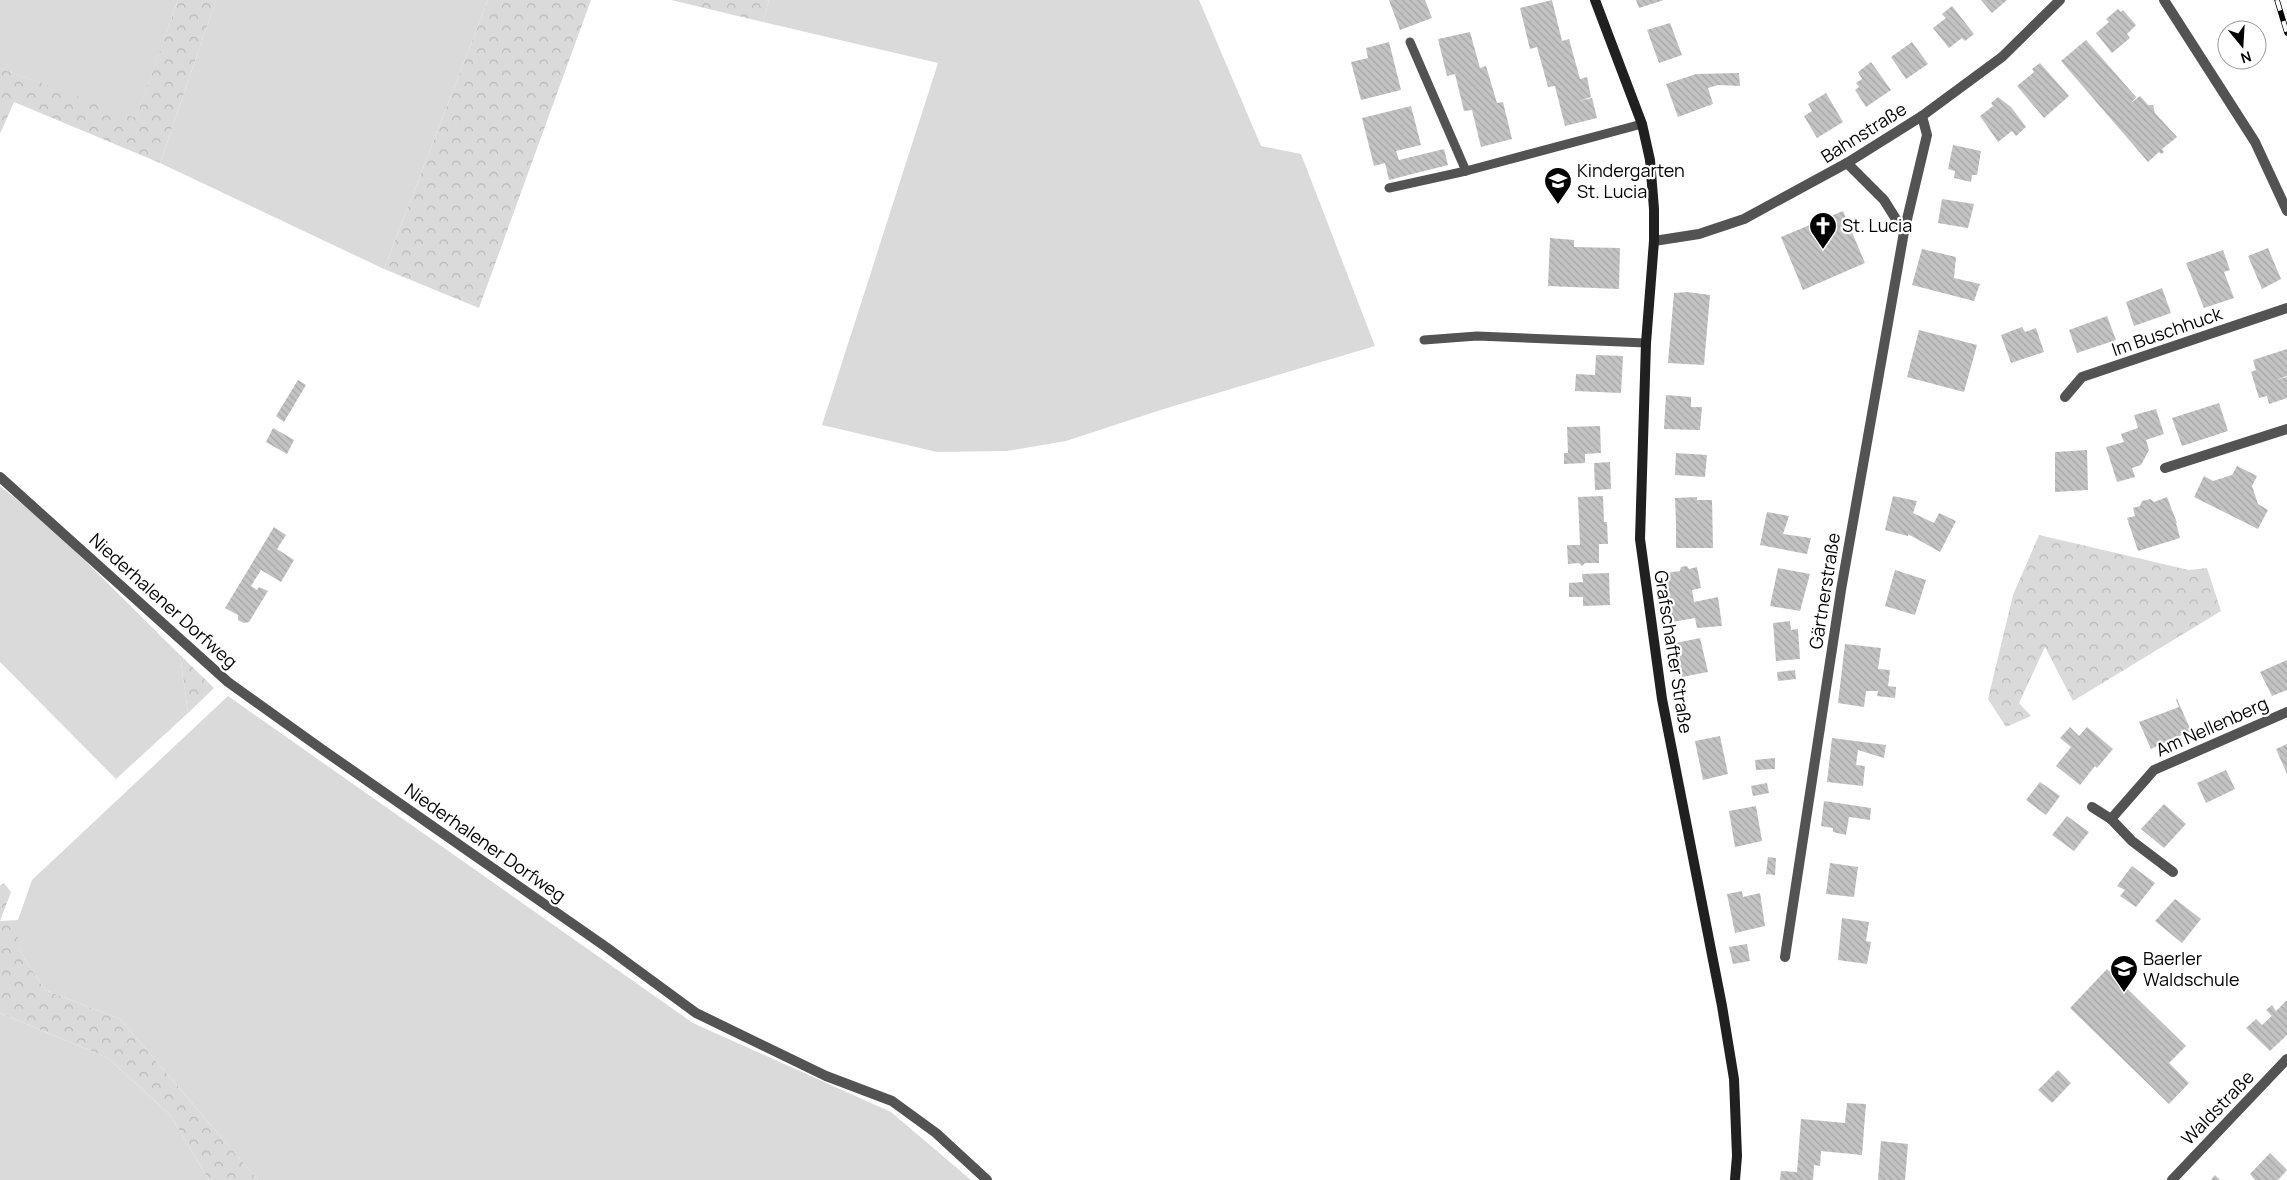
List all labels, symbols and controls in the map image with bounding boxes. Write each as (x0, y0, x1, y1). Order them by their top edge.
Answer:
north arrow (2217, 20, 2267, 70)
text: N (2238, 47, 2254, 68)
street label: Bahnstraße (1816, 96, 1911, 168)
place label: Kindergarten St. Lucia (1577, 158, 1685, 203)
school or university icon: Kindergarten St. Lucia (1543, 166, 1573, 205)
church icon: St. Lucia (1808, 211, 1838, 250)
place label: St. Lucia (1842, 213, 1912, 237)
street label: Im Buschhuck (2108, 301, 2226, 361)
street label: Niederhalener Dorfweg (85, 527, 243, 673)
street label: Gärtnerstraße (1803, 531, 1845, 651)
street label: Grafschafter Straße (1649, 569, 1699, 735)
street label: Am Nellenberg (2152, 691, 2271, 762)
street label: Niederhalener Dorfweg (400, 777, 571, 907)
place label: Baerler Waldschule (2143, 946, 2239, 991)
school or university icon: Baerler Waldschule (2109, 954, 2139, 993)
street label: Waldstraße (2176, 1065, 2259, 1150)

